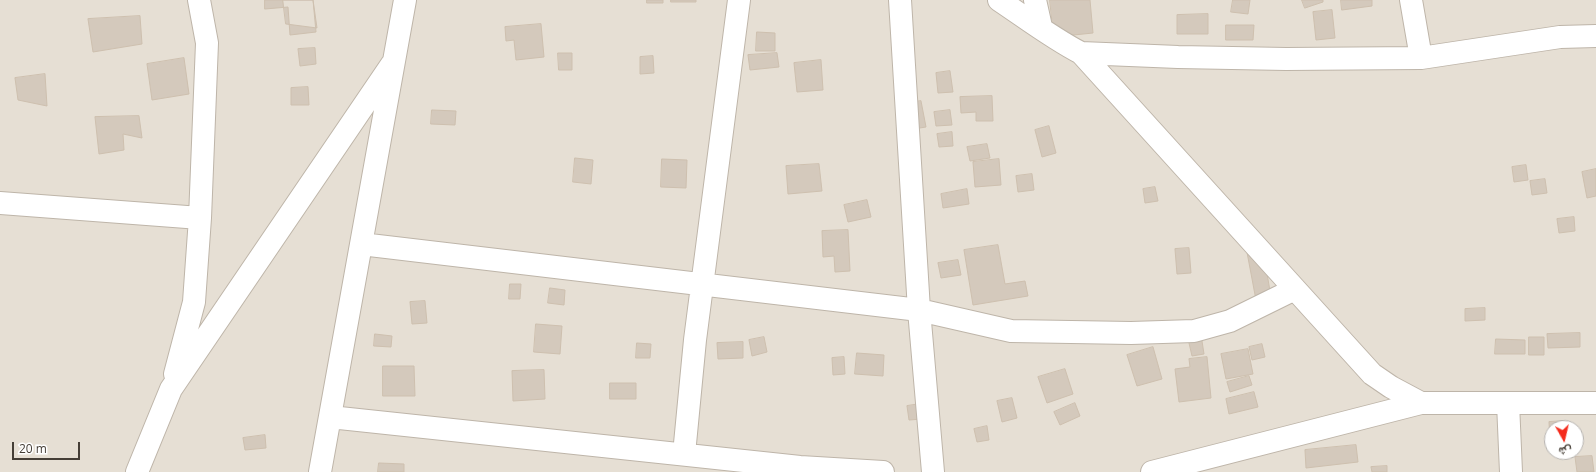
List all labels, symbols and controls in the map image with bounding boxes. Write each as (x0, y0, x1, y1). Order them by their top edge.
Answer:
north arrow (1544, 420, 1584, 460)
scale bar (14, 434, 82, 460)
text: 20 m (19, 440, 47, 457)
text: ش (1558, 443, 1573, 460)

